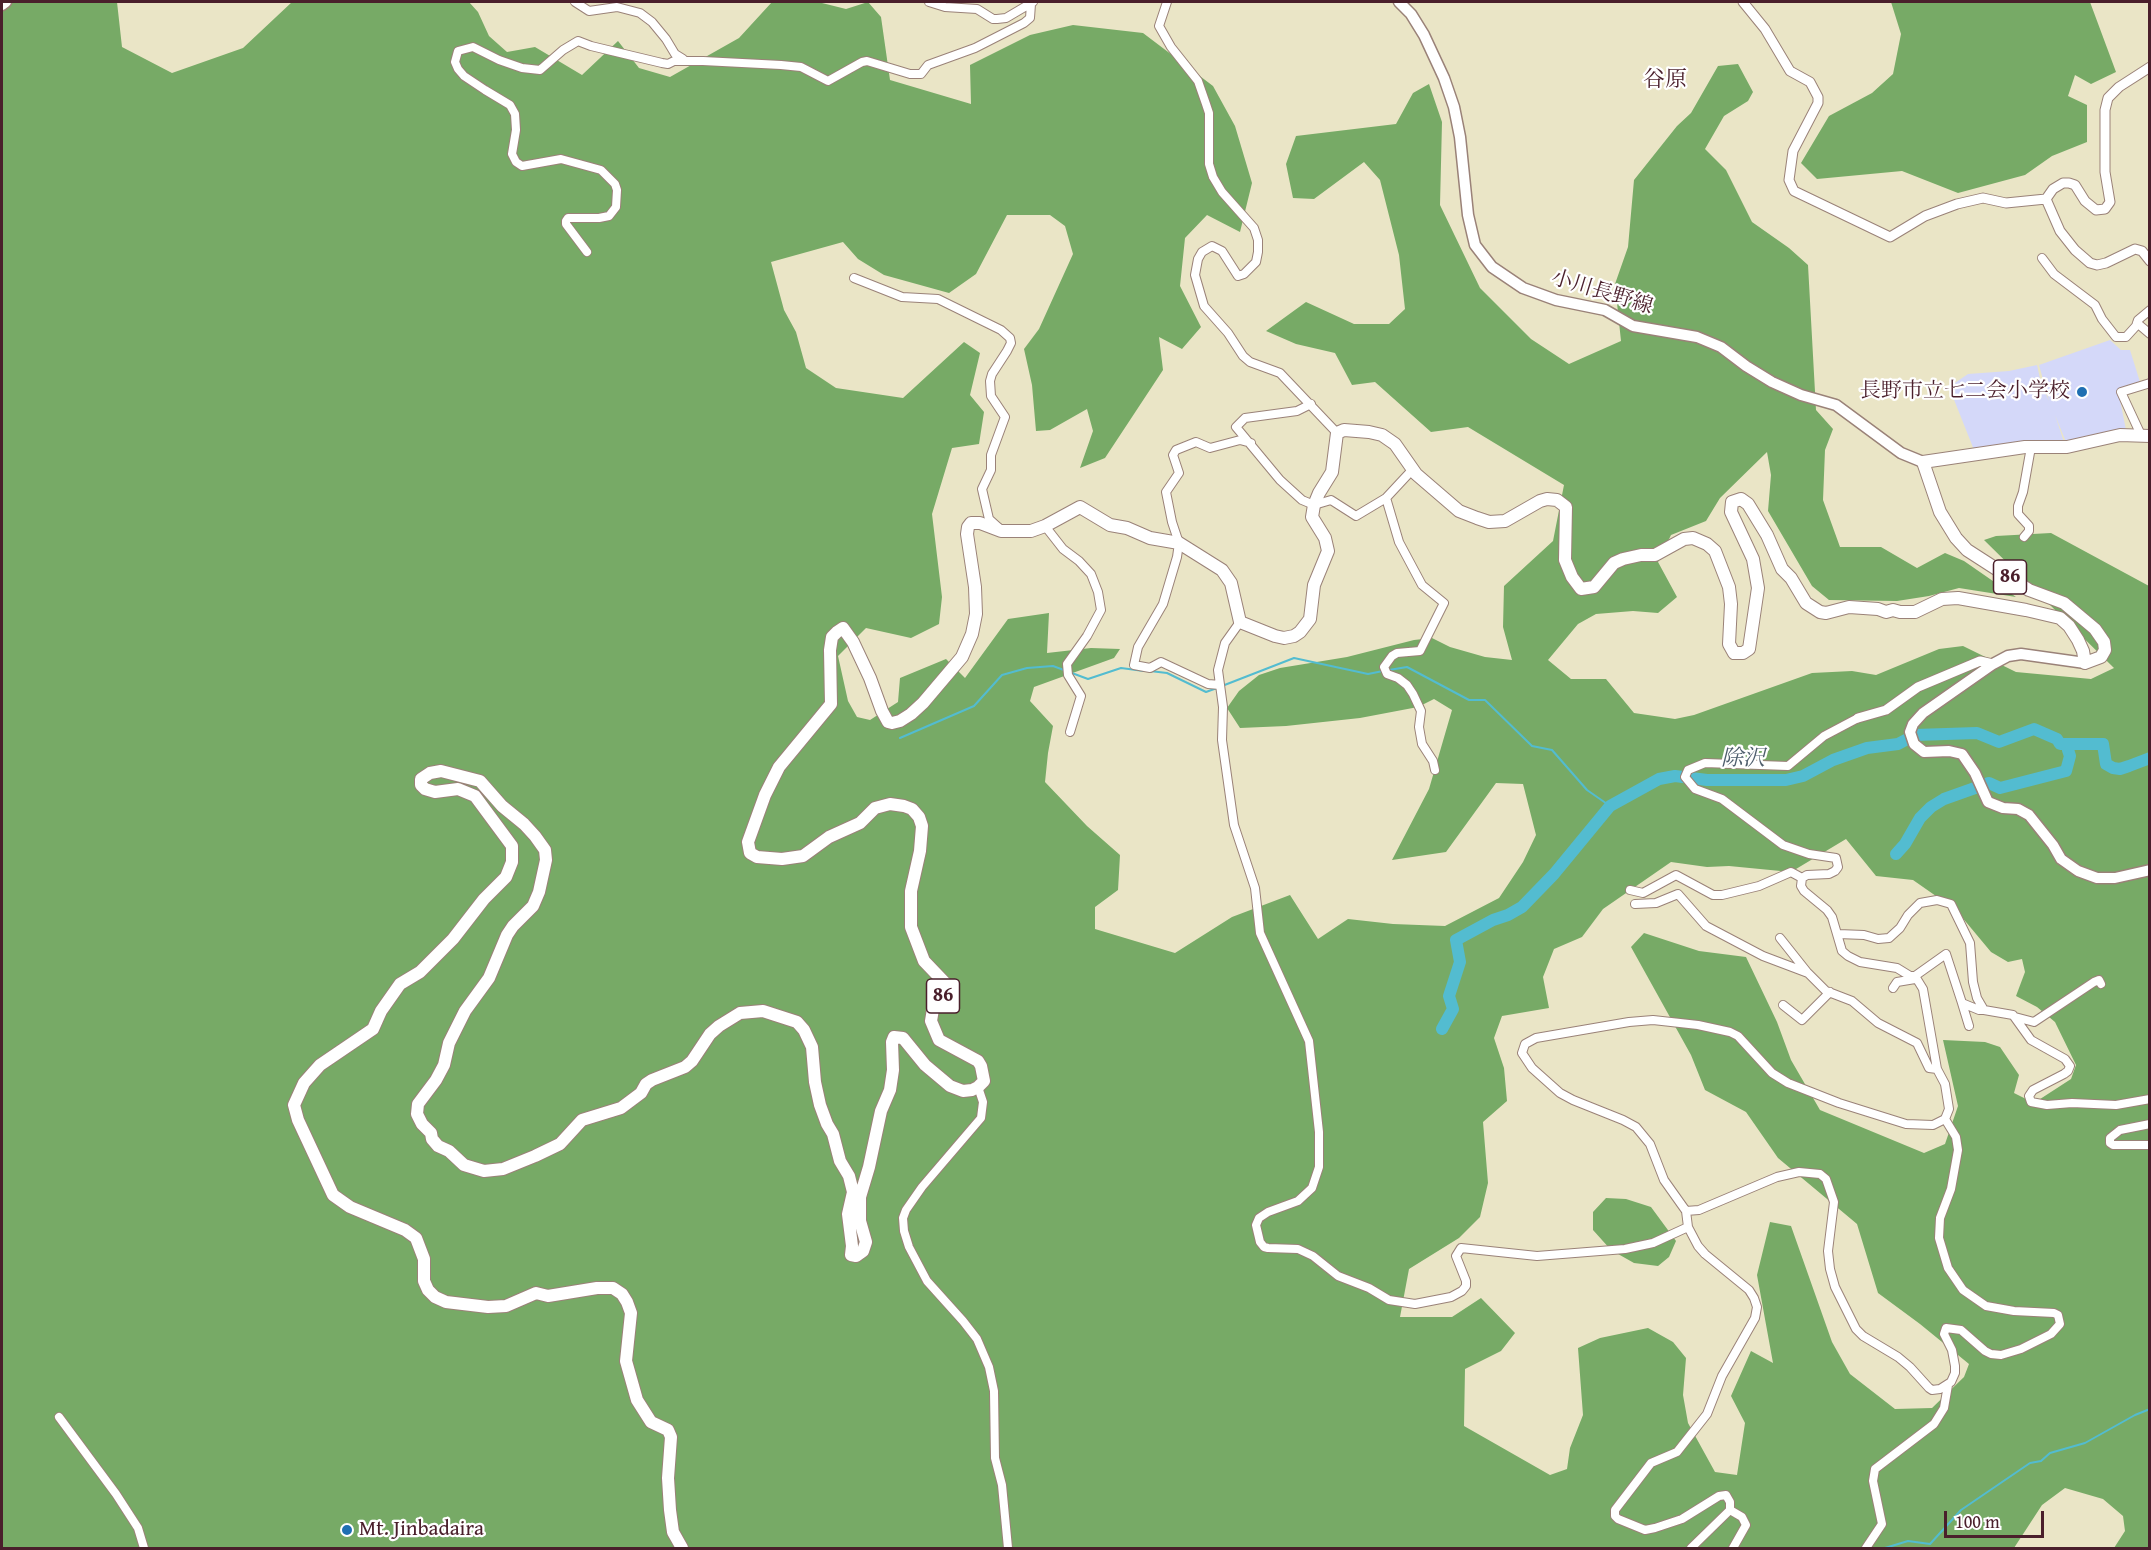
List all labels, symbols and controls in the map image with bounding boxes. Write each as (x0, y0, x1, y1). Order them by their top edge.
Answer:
district label: 谷原 (1643, 67, 1687, 93)
street label: 小川長野線 (1548, 266, 1656, 320)
place label: 長野市立七二会小学校 (1860, 379, 2070, 405)
marker: 長野市立七二会小学校 (2075, 385, 2089, 399)
road number: 86 (1994, 560, 2026, 594)
water label: 除沢 (1721, 746, 1765, 772)
road number: 86 (926, 979, 960, 1013)
scale bar (1947, 1499, 2048, 1537)
text: 100 m (1955, 1508, 2000, 1535)
place label: Mt. Jinbadaira (359, 1517, 484, 1543)
marker: Mt. Jinbadaira (340, 1523, 354, 1537)

